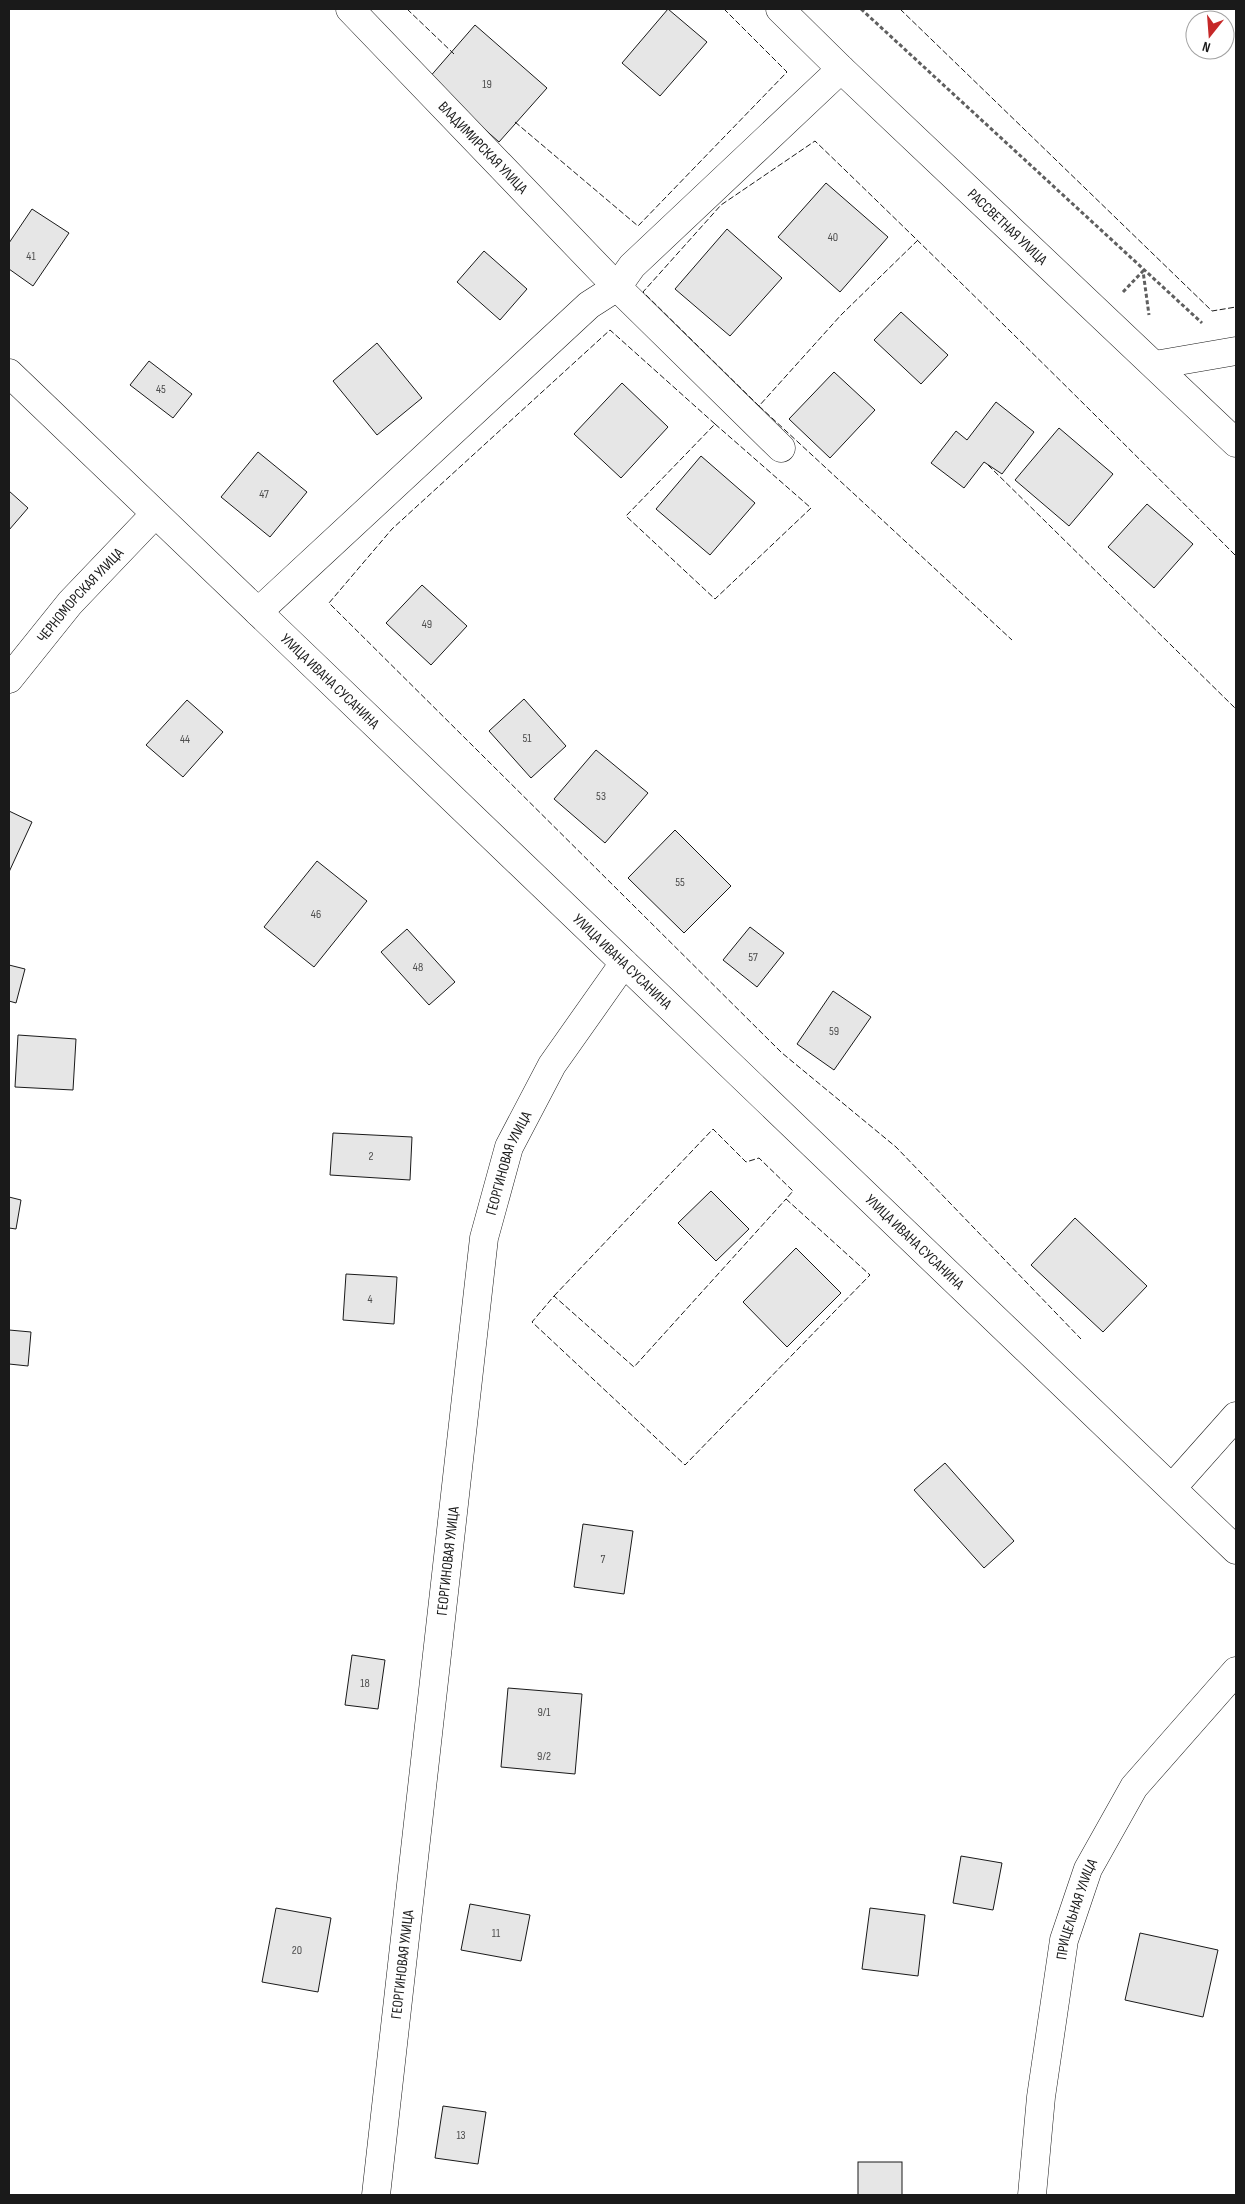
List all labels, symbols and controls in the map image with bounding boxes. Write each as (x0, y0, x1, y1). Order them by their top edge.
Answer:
north arrow (1185, 10, 1235, 60)
text: N (1200, 38, 1212, 56)
house number: 19 (482, 77, 492, 92)
street label: ВЛАДИМИРСКАЯ УЛИЦА (434, 98, 532, 199)
street label: РАССВЕТНАЯ УЛИЦА (963, 185, 1052, 270)
house number: 40 (828, 230, 838, 245)
house number: 41 (26, 249, 36, 264)
house number: 45 (156, 382, 166, 397)
house number: 47 (259, 487, 269, 502)
street label: ЧЕРНОМОРСКАЯ УЛИЦА (33, 543, 128, 647)
house number: 49 (422, 617, 432, 632)
street label: УЛИЦА ИВАНА СУСАНИНА (276, 630, 384, 734)
house number: 51 (522, 731, 532, 746)
house number: 44 (180, 732, 190, 747)
house number: 53 (596, 789, 606, 804)
house number: 55 (675, 875, 685, 890)
house number: 46 (311, 907, 321, 922)
street label: УЛИЦА ИВАНА СУСАНИНА (569, 910, 676, 1014)
house number: 57 (748, 950, 758, 965)
house number: 48 (413, 960, 423, 975)
house number: 59 (829, 1024, 839, 1039)
street label: ГЕОРГИНОВАЯ УЛИЦА (482, 1108, 536, 1217)
house number: 2 (369, 1149, 374, 1164)
street label: УЛИЦА ИВАНА СУСАНИНА (861, 1190, 968, 1294)
house number: 4 (367, 1292, 373, 1307)
street label: ГЕОРГИНОВАЯ УЛИЦА (432, 1505, 464, 1617)
house number: 7 (601, 1552, 606, 1567)
house number: 18 (360, 1676, 370, 1691)
house number: 9/1 (537, 1705, 551, 1720)
house number: 9/2 (537, 1749, 551, 1764)
street label: ПРИЦЕЛЬНАЯ УЛИЦА (1052, 1855, 1102, 1961)
street label: ГЕОРГИНОВАЯ УЛИЦА (387, 1909, 418, 2020)
house number: 11 (492, 1926, 501, 1941)
house number: 20 (292, 1943, 302, 1958)
house number: 13 (456, 2128, 466, 2143)

